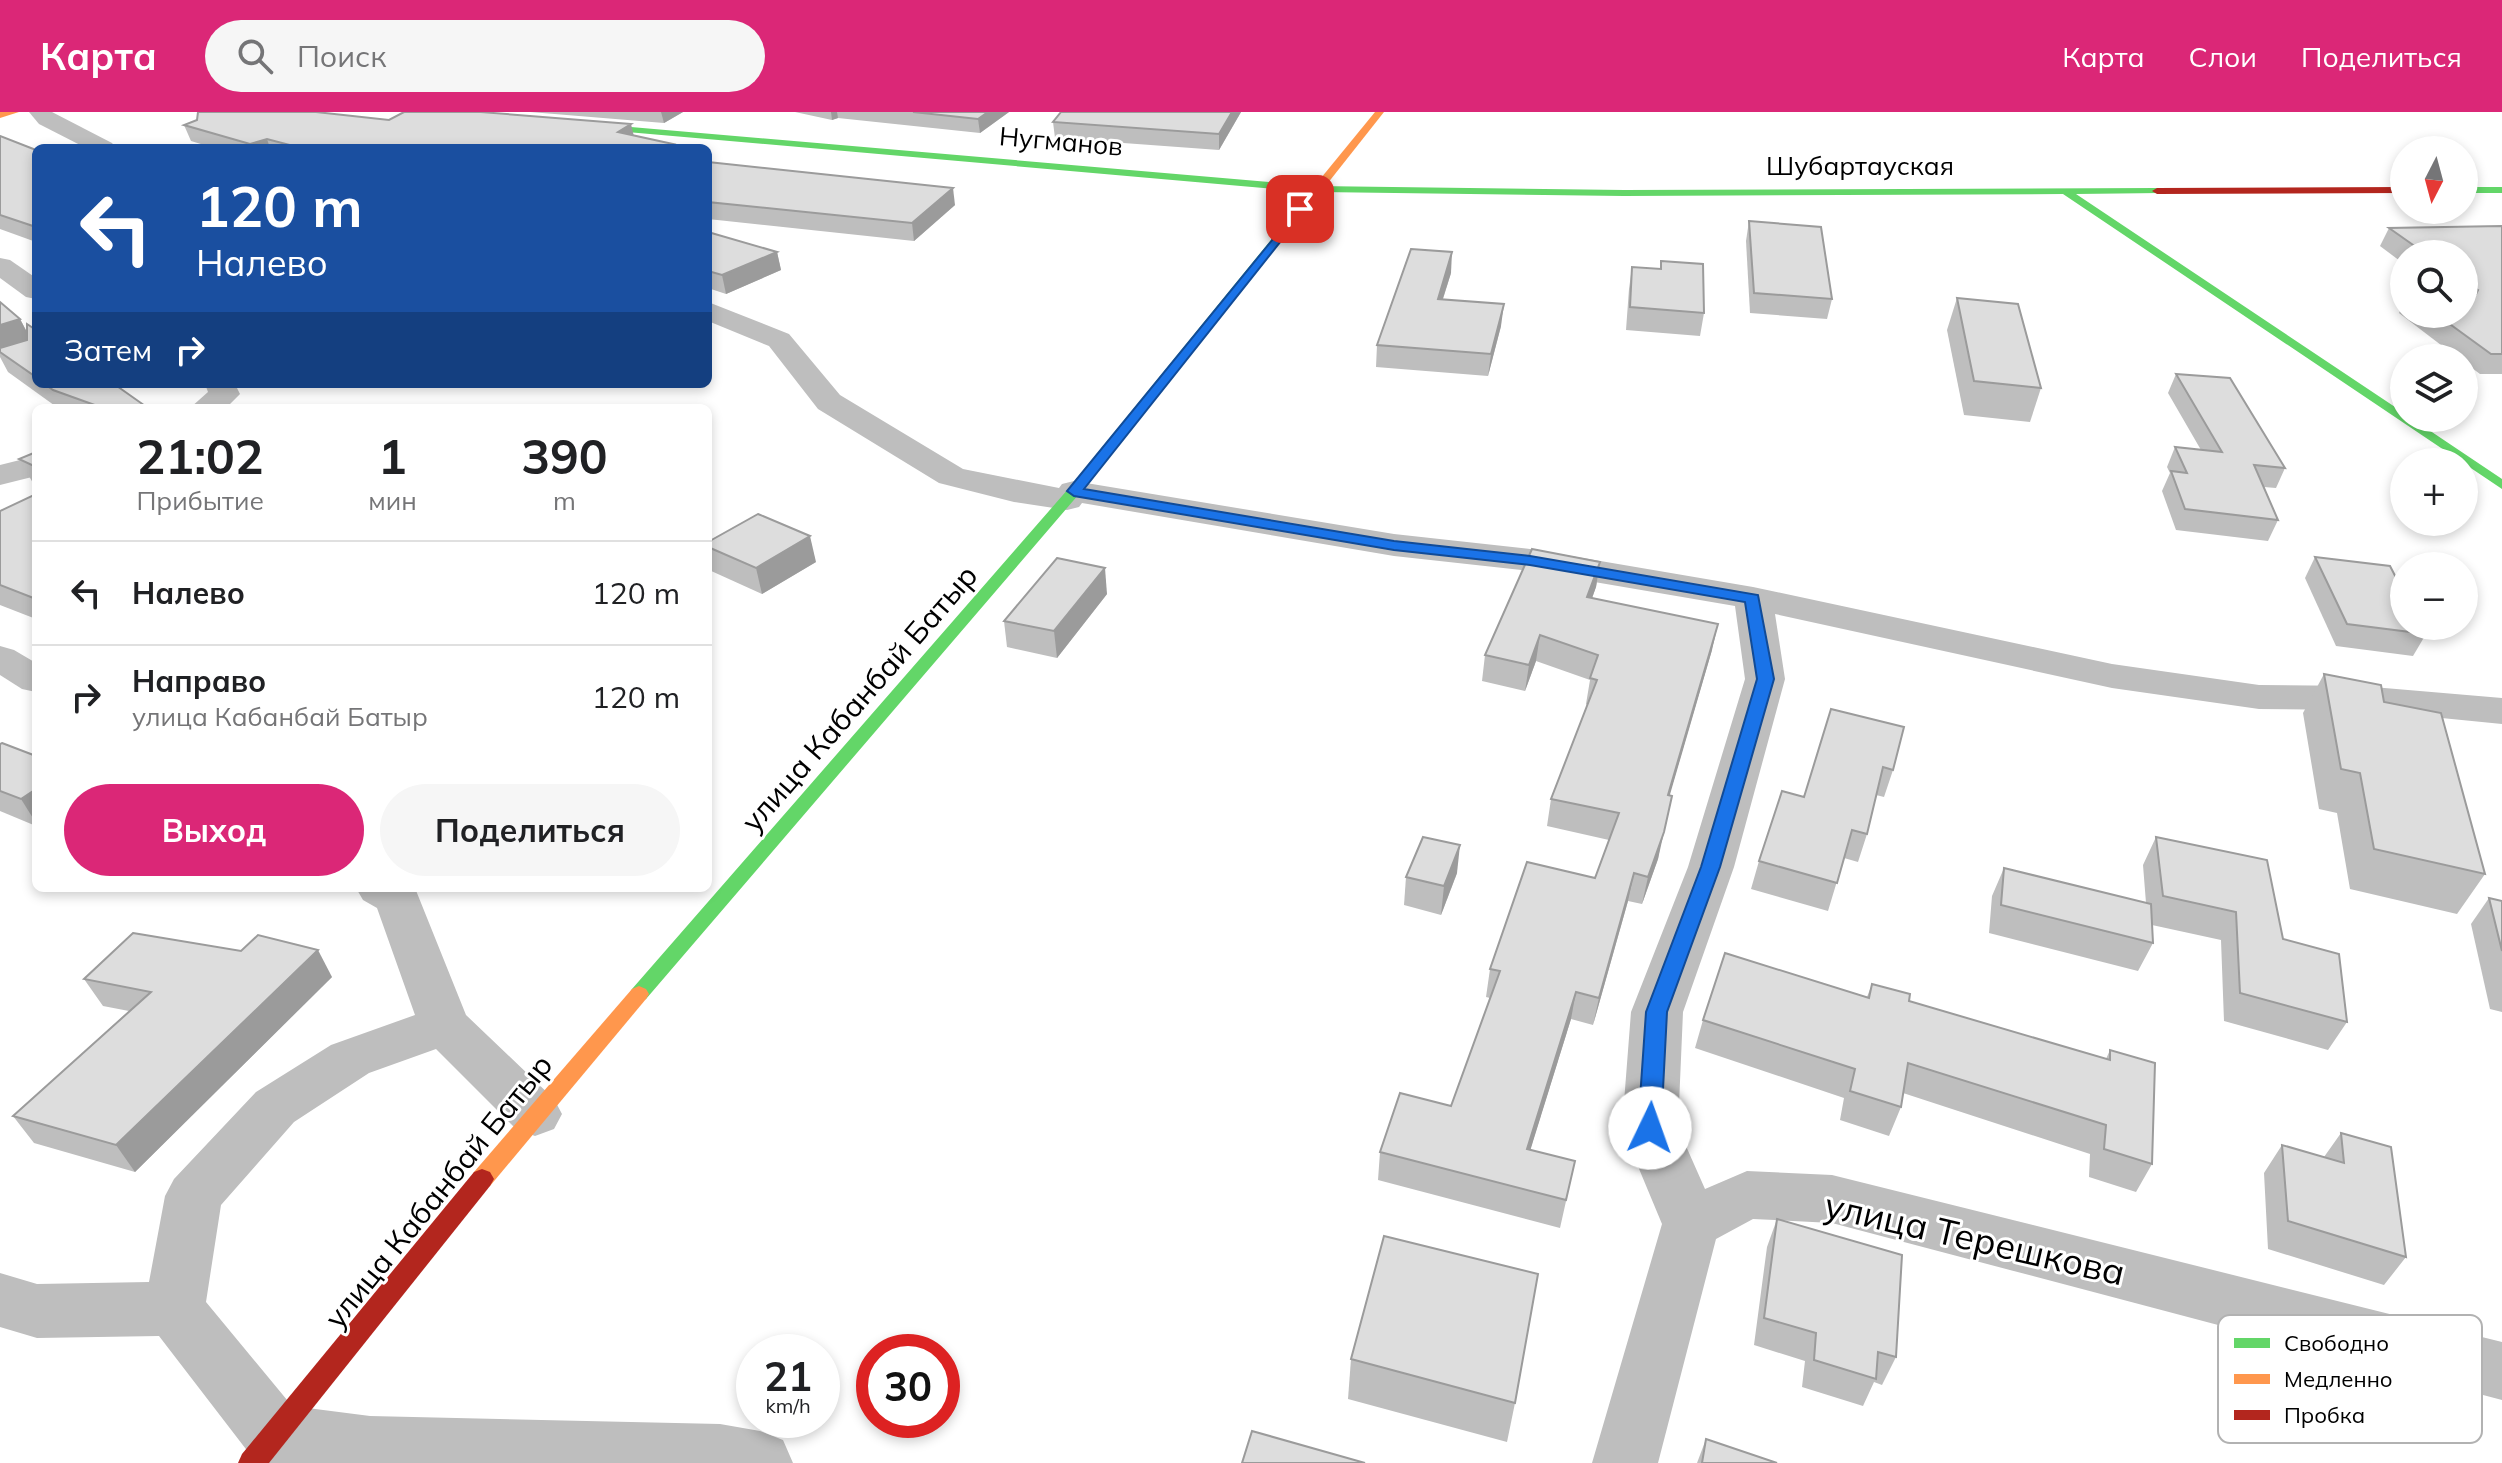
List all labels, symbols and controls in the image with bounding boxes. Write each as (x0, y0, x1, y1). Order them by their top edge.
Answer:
search box (205, 20, 765, 92)
text: Карта (40, 32, 157, 80)
icon: search (233, 34, 277, 78)
text: Поиск (297, 37, 386, 75)
text: Карта (2062, 39, 2145, 74)
text: Слои (2189, 39, 2257, 74)
text: Поделиться (2301, 39, 2462, 74)
street label: Нугманов (998, 119, 1124, 163)
north arrow (2390, 136, 2478, 224)
map controls (2390, 136, 2478, 640)
street label: Шубартауская (1766, 149, 1954, 182)
text: 120 m (196, 171, 363, 241)
pin (1266, 175, 1334, 243)
icon: left (64, 176, 168, 280)
icon: arrive (1278, 187, 1322, 231)
text: Налево (196, 240, 328, 285)
button: search (2390, 240, 2478, 328)
icon: right (168, 328, 212, 372)
text: Затем (64, 331, 152, 369)
button: layers (2390, 344, 2478, 432)
text: 21:02 (137, 426, 264, 486)
text: 1 (378, 426, 407, 486)
text: 390 (521, 426, 608, 486)
button: + (2390, 448, 2478, 536)
text: Прибытие (136, 484, 264, 517)
text: мин (368, 484, 417, 517)
text: m (553, 484, 576, 517)
button: − (2390, 552, 2478, 640)
street label: улица Кабанбай Батыр (733, 557, 985, 839)
icon: left (64, 571, 108, 615)
text: Налево (132, 574, 245, 612)
text: 120 m (592, 574, 680, 612)
text: Направо (132, 662, 266, 700)
icon: right (64, 675, 108, 719)
text: 120 m (592, 678, 680, 716)
text: улица Кабанбай Батыр (132, 700, 428, 733)
button: Выход (64, 784, 364, 876)
button: Поделиться (380, 784, 680, 876)
street label: улица Кабанбай Батыр (316, 1046, 560, 1336)
position arrow (1608, 1086, 1692, 1170)
street label: улица Терешкова (1820, 1182, 2130, 1294)
legend (2218, 1315, 2482, 1443)
text: Свободно (2284, 1329, 2389, 1357)
speed limit sign: 30 (856, 1334, 960, 1438)
text: 21 (764, 1351, 812, 1401)
text: Медленно (2284, 1365, 2393, 1393)
text: km/h (765, 1393, 811, 1418)
text: Пробка (2284, 1401, 2365, 1429)

